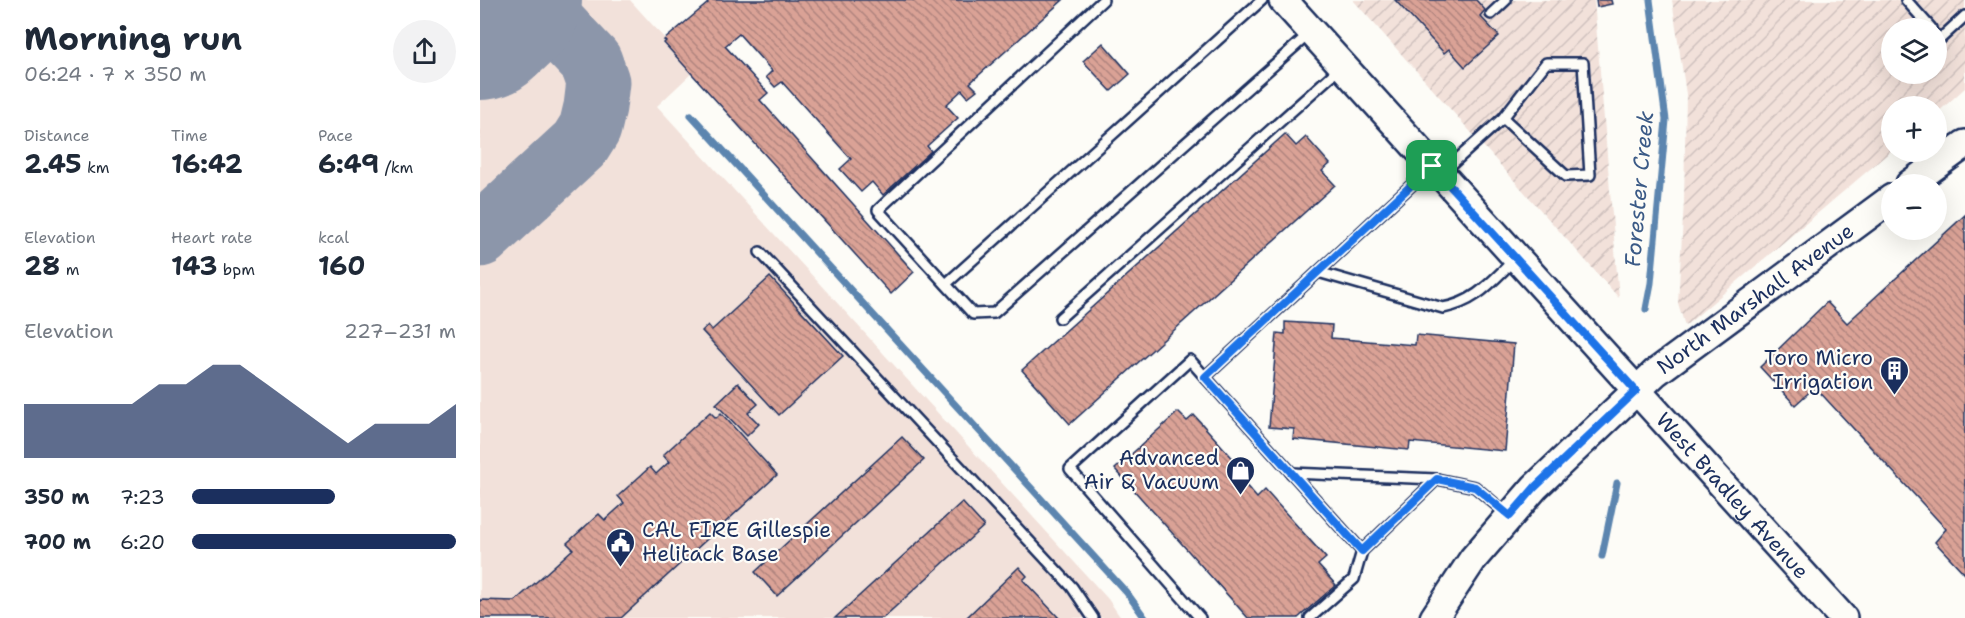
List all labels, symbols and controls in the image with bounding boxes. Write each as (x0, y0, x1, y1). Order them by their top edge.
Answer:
text: Morning run (24, 16, 242, 61)
map controls (1881, 18, 1947, 240)
button: layers (1881, 18, 1947, 84)
button: share (393, 20, 456, 83)
text: 06:24 · 7 × 350 m (24, 61, 207, 87)
button: + (1881, 96, 1947, 162)
water label: Forester Creek (1618, 109, 1660, 268)
text: Distance (24, 125, 90, 146)
text: Time (171, 125, 208, 146)
text: Pace (318, 125, 353, 146)
pin (1406, 140, 1457, 191)
text: 2.45 (24, 146, 81, 181)
text: 16:42 (171, 146, 243, 181)
text: 6:49 (318, 146, 379, 181)
icon: arrive (1415, 149, 1448, 182)
text: km (81, 157, 110, 178)
text: /km (379, 157, 413, 178)
button: − (1881, 174, 1947, 240)
street label: North Marshall Avenue (1651, 217, 1860, 381)
text: Elevation (24, 227, 96, 248)
text: Heart rate (171, 227, 253, 248)
text: kcal (318, 227, 349, 248)
text: 28 (24, 248, 60, 283)
text: 143 (171, 248, 217, 283)
text: 160 (318, 248, 365, 283)
text: m (60, 259, 79, 280)
text: bpm (217, 259, 255, 280)
text: Elevation (24, 318, 114, 344)
text: 227–231 m (344, 318, 456, 344)
place label: Toro Micro Irrigation (1764, 344, 1873, 396)
building icon: Toro Micro Irrigation (1878, 354, 1910, 396)
street label: West Bradley Avenue (1650, 407, 1815, 585)
place label: Advanced Air & Vacuum (1084, 444, 1219, 496)
shop icon: Advanced Air & Vacuum (1224, 454, 1256, 496)
text: 350 m (24, 484, 89, 510)
text: 7:23 (120, 484, 165, 510)
place label: CAL FIRE Gillespie Helitack Base (642, 516, 831, 568)
public building icon: CAL FIRE Gillespie Helitack Base (605, 526, 637, 568)
text: 700 m (24, 529, 91, 555)
text: 6:20 (120, 529, 165, 555)

